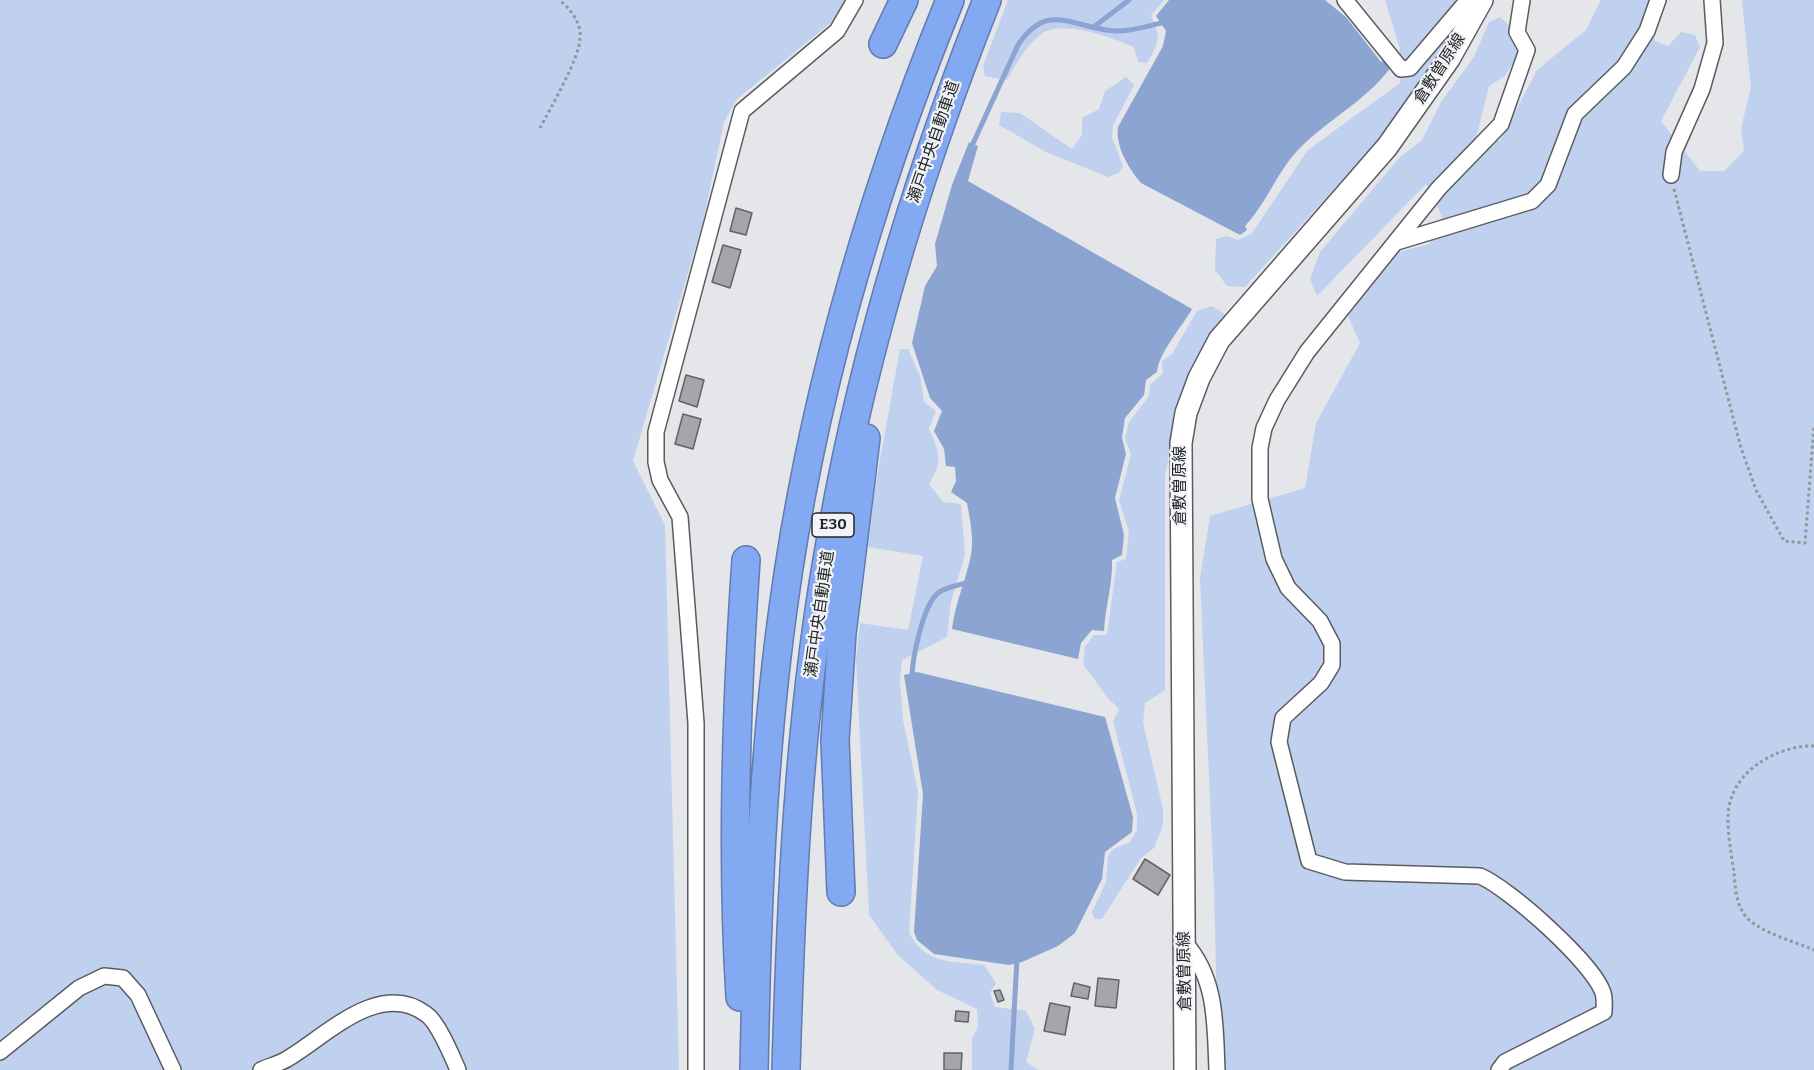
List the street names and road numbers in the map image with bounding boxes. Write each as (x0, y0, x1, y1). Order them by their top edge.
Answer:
street label: 倉敷曽原線 (1410, 30, 1470, 108)
street label: 瀬戸中央自動車道 (904, 78, 964, 206)
street label: 倉敷曽原線 (1171, 446, 1191, 526)
road number: E30 (812, 513, 854, 537)
street label: 瀬戸中央自動車道 (802, 549, 838, 679)
street label: 倉敷曽原線 (1175, 931, 1195, 1011)

